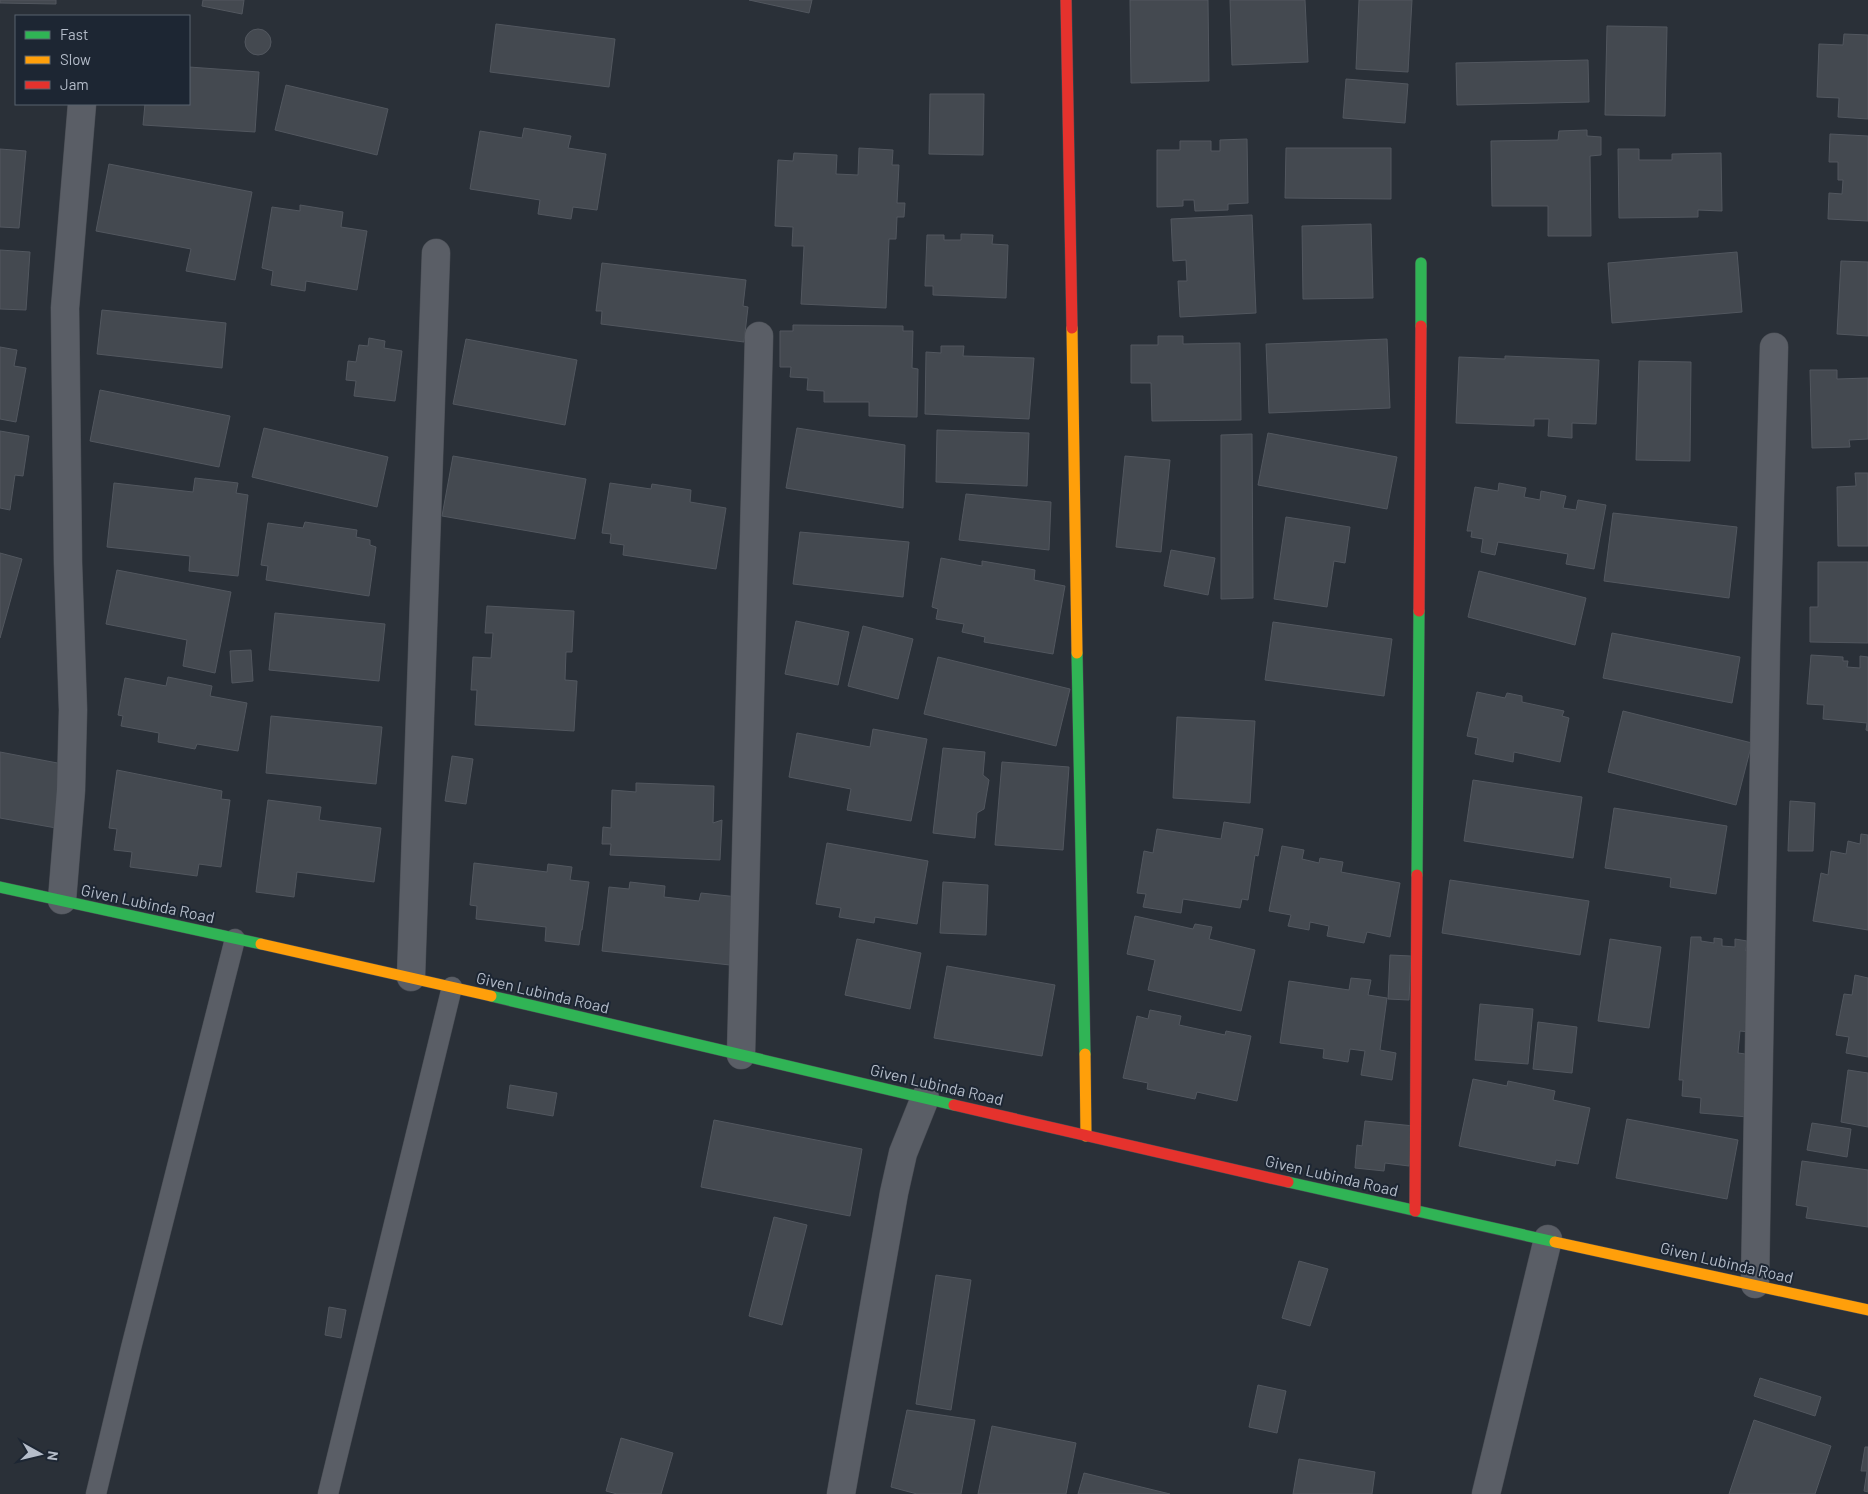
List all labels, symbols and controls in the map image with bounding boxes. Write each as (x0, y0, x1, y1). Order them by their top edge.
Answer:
legend (15, 15, 190, 105)
text: Fast (60, 25, 88, 43)
text: Slow (60, 50, 91, 68)
text: Jam (60, 75, 89, 93)
street label: Given Lubinda Road (79, 880, 217, 926)
street label: Given Lubinda Road (475, 967, 611, 1017)
street label: Given Lubinda Road (869, 1059, 1005, 1109)
street label: Given Lubinda Road (1264, 1150, 1400, 1200)
street label: Given Lubinda Road (1659, 1237, 1795, 1287)
north arrow (15, 1429, 65, 1479)
text: N (44, 1450, 62, 1462)

